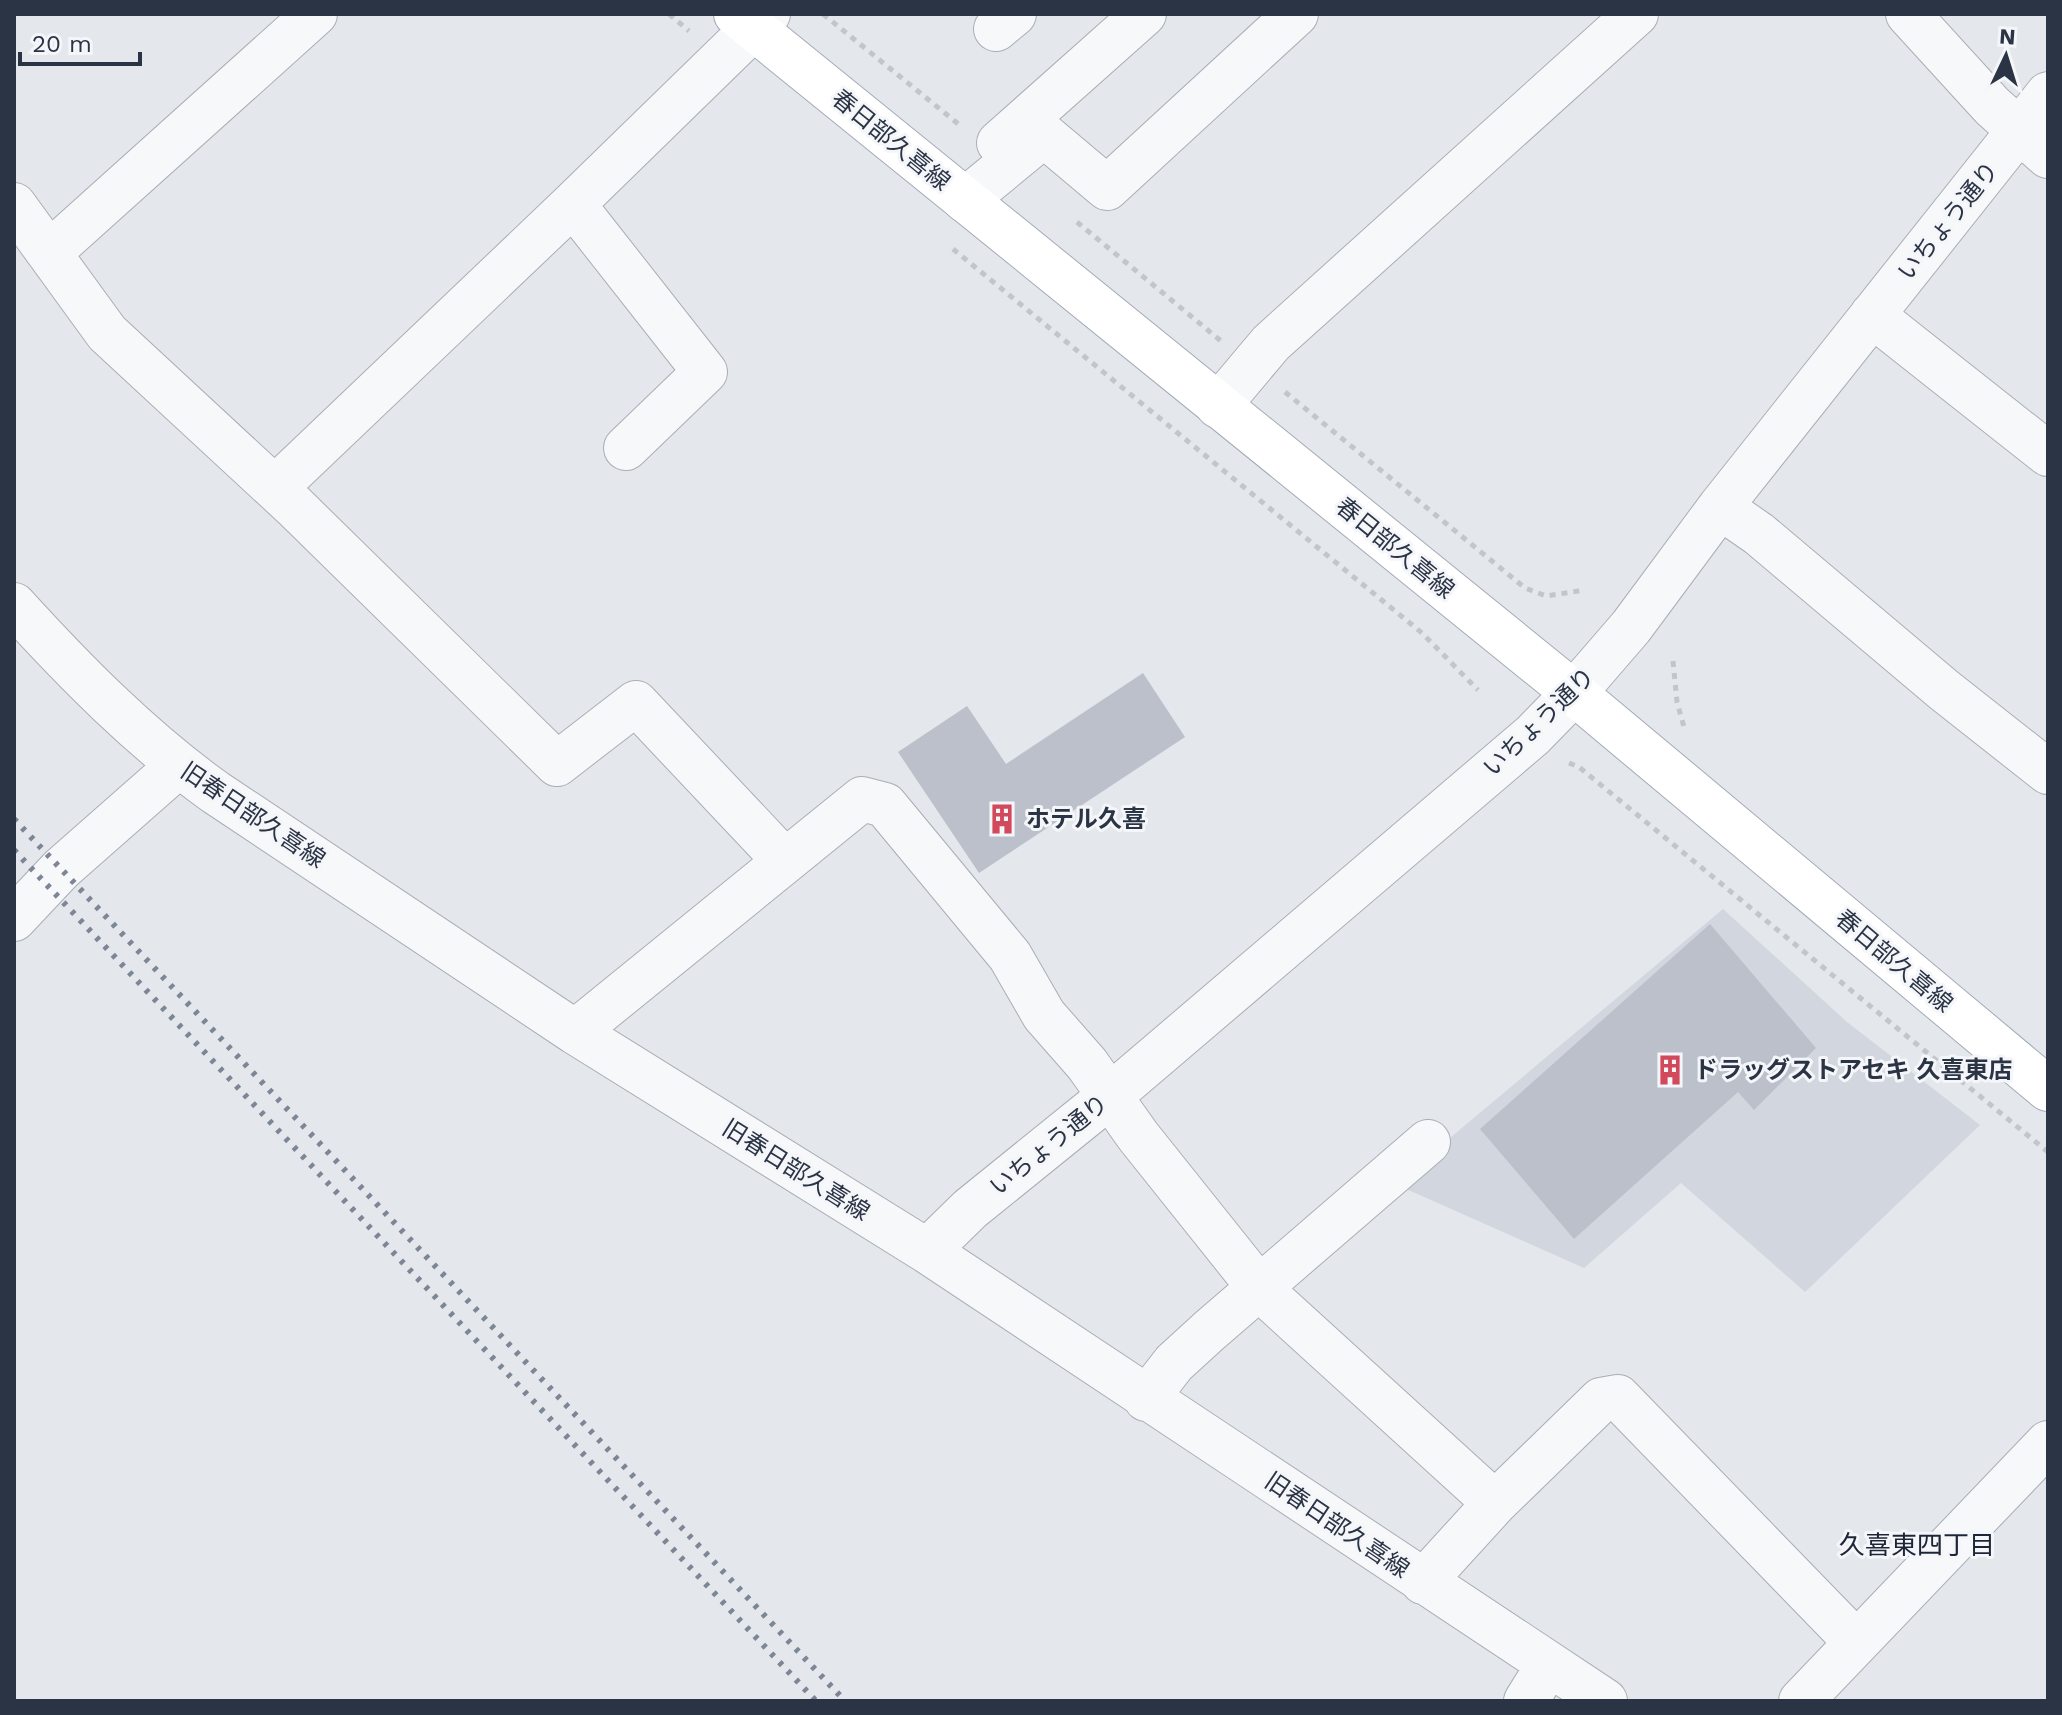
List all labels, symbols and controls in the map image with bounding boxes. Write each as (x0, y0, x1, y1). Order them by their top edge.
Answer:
scale bar (20, 16, 140, 66)
north arrow (1966, 16, 2046, 96)
text: N (1998, 24, 2016, 50)
text: 20 m (32, 30, 92, 58)
street label: 春日部久喜線 (826, 84, 956, 196)
street label: いちょう通り (1892, 156, 2004, 286)
street label: 春日部久喜線 (1330, 492, 1460, 604)
street label: いちょう通り (1477, 662, 1601, 782)
street label: 旧春日部久喜線 (176, 756, 330, 874)
building icon: ホテル久喜 (985, 802, 1019, 836)
place label: ホテル久喜 (1026, 805, 1146, 833)
street label: 春日部久喜線 (1830, 904, 1958, 1018)
building icon: ドラッグストアセキ 久喜東店 (1653, 1053, 1687, 1087)
place label: ドラッグストアセキ 久喜東店 (1694, 1056, 2012, 1084)
street label: いちょう通り (984, 1089, 1114, 1201)
street label: 旧春日部久喜線 (717, 1114, 875, 1226)
street label: 旧春日部久喜線 (1260, 1466, 1414, 1584)
district label: 久喜東四丁目 (1839, 1530, 1995, 1560)

